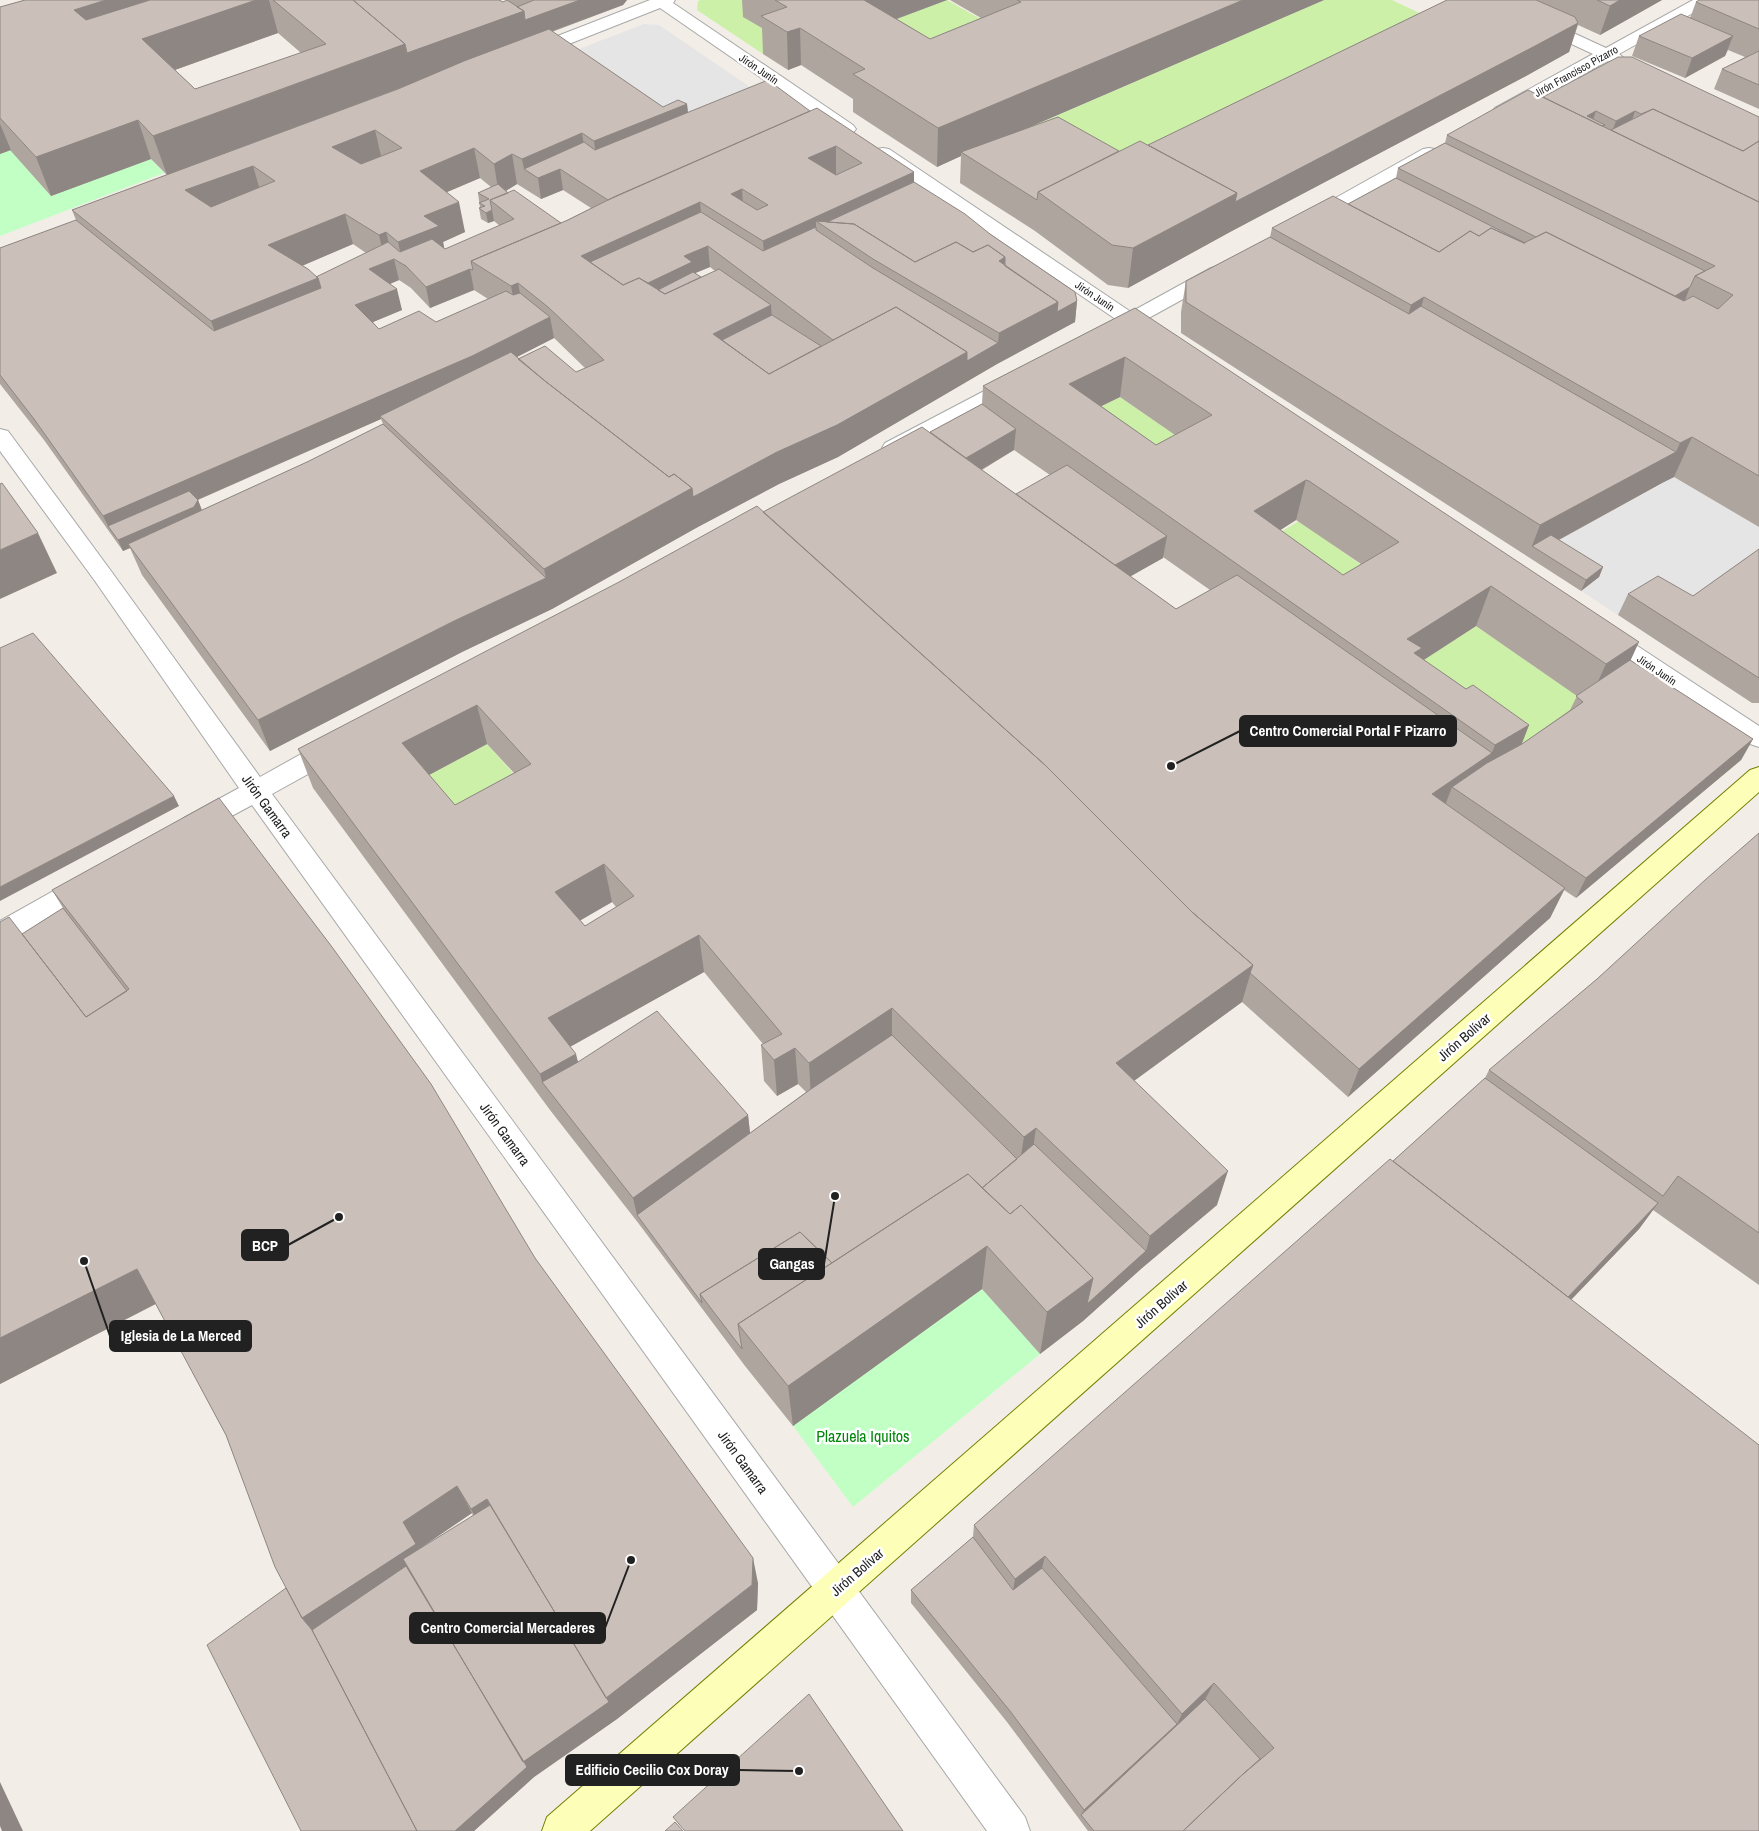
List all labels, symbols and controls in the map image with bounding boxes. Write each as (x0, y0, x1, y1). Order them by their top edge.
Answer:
street label: Jirón Francisco Pizarro (1532, 42, 1620, 100)
street label: Jirón Junín (737, 51, 781, 87)
street label: Jirón Junín (1073, 278, 1117, 314)
street label: Jirón Junín (1635, 652, 1679, 688)
callout: Centro Comercial Portal F Pizarro (1240, 716, 1456, 746)
text: Centro Comercial Portal F Pizarro (1250, 720, 1446, 741)
street label: Jirón Gamarra (238, 771, 296, 842)
street label: Jirón Bolívar (1434, 1009, 1494, 1065)
street label: Jirón Gamarra (476, 1099, 534, 1170)
callout: BCP (242, 1230, 288, 1260)
text: BCP (252, 1235, 278, 1256)
callout: Gangas (759, 1249, 824, 1279)
text: Gangas (769, 1253, 815, 1274)
street label: Jirón Bolívar (1131, 1276, 1191, 1332)
callout: Iglesia de La Merced (110, 1321, 251, 1351)
text: Iglesia de La Merced (121, 1325, 241, 1346)
park label: Plazuela Iquitos (816, 1425, 910, 1447)
street label: Jirón Gamarra (714, 1427, 772, 1498)
street label: Jirón Bolívar (827, 1544, 887, 1600)
callout: Centro Comercial Mercaderes (410, 1613, 605, 1643)
text: Centro Comercial Mercaderes (421, 1617, 595, 1638)
callout: Edificio Cecilio Cox Doray (566, 1755, 739, 1785)
text: Edificio Cecilio Cox Doray (575, 1759, 729, 1780)

